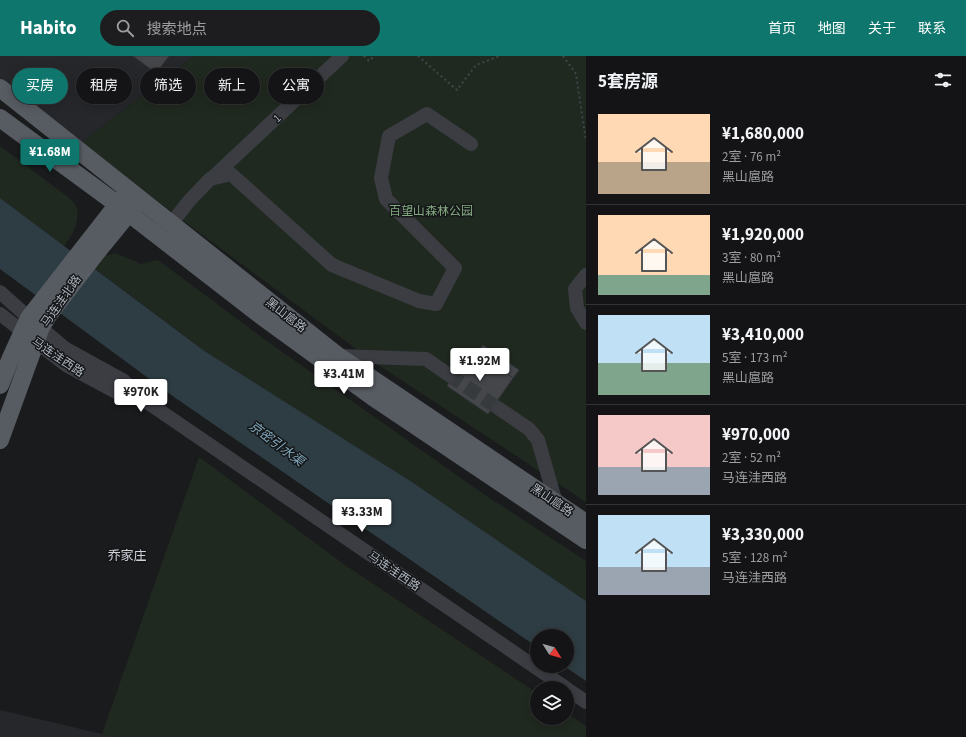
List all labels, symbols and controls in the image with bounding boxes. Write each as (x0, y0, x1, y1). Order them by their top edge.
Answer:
search box (100, 10, 380, 46)
text: Habito (20, 15, 76, 42)
icon: search (114, 17, 136, 39)
text: 搜索地点 (146, 19, 206, 40)
text: 首页 (768, 19, 796, 39)
text: 地图 (818, 19, 846, 39)
text: 关于 (868, 19, 896, 39)
text: 联系 (918, 19, 946, 39)
chip: 买房 (12, 68, 68, 104)
chip: 租房 (76, 68, 132, 104)
chip: 筛选 (140, 68, 196, 104)
chip: 新上 (204, 68, 260, 104)
chip: 公寓 (268, 68, 324, 104)
icon: filters (932, 69, 954, 91)
text: 5套房源 (598, 70, 658, 94)
street label: 1 (269, 110, 285, 127)
text: ¥1,680,000 (722, 122, 804, 146)
icon: home (630, 130, 678, 178)
pin: ¥1.68M (17, 139, 83, 173)
text: ¥1.68M (29, 143, 71, 161)
text: 2室 · 76 m² (722, 148, 781, 166)
text: 黑山扈路 (722, 168, 774, 186)
park label: 百望山森林公园 (389, 203, 473, 220)
text: ¥1,920,000 (722, 223, 804, 247)
icon: home (630, 231, 678, 279)
text: 3室 · 80 m² (722, 249, 781, 267)
text: 黑山扈路 (722, 269, 774, 287)
street label: 马连洼北路 (37, 272, 86, 331)
street label: 黑山扈路 (262, 294, 310, 337)
text: ¥3,410,000 (722, 323, 804, 347)
icon: home (630, 331, 678, 379)
street label: 马连洼西路 (28, 334, 87, 381)
pin: ¥1.92M (447, 348, 513, 382)
text: 5室 · 173 m² (722, 349, 787, 367)
text: ¥1.92M (459, 352, 501, 370)
pin: ¥3.41M (311, 361, 377, 395)
text: ¥3.41M (323, 365, 365, 383)
text: 黑山扈路 (722, 369, 774, 387)
pin: ¥970K (113, 379, 169, 413)
text: ¥970K (123, 383, 159, 401)
water label: 京密引水渠 (245, 417, 309, 472)
text: ¥970,000 (722, 423, 790, 447)
icon: home (630, 431, 678, 479)
text: 2室 · 52 m² (722, 449, 781, 467)
text: 马连洼西路 (722, 469, 787, 487)
street label: 黑山扈路 (527, 480, 576, 521)
pin: ¥3.33M (329, 499, 395, 533)
text: ¥3.33M (341, 503, 383, 521)
text: ¥3,330,000 (722, 523, 804, 547)
icon: home (630, 531, 678, 579)
district label: 乔家庄 (107, 547, 147, 565)
street label: 马连洼西路 (364, 548, 423, 595)
text: 5室 · 128 m² (722, 549, 787, 567)
text: 马连洼西路 (722, 569, 787, 587)
north arrow (530, 629, 574, 673)
map controls (530, 629, 574, 725)
button: layers (530, 681, 574, 725)

